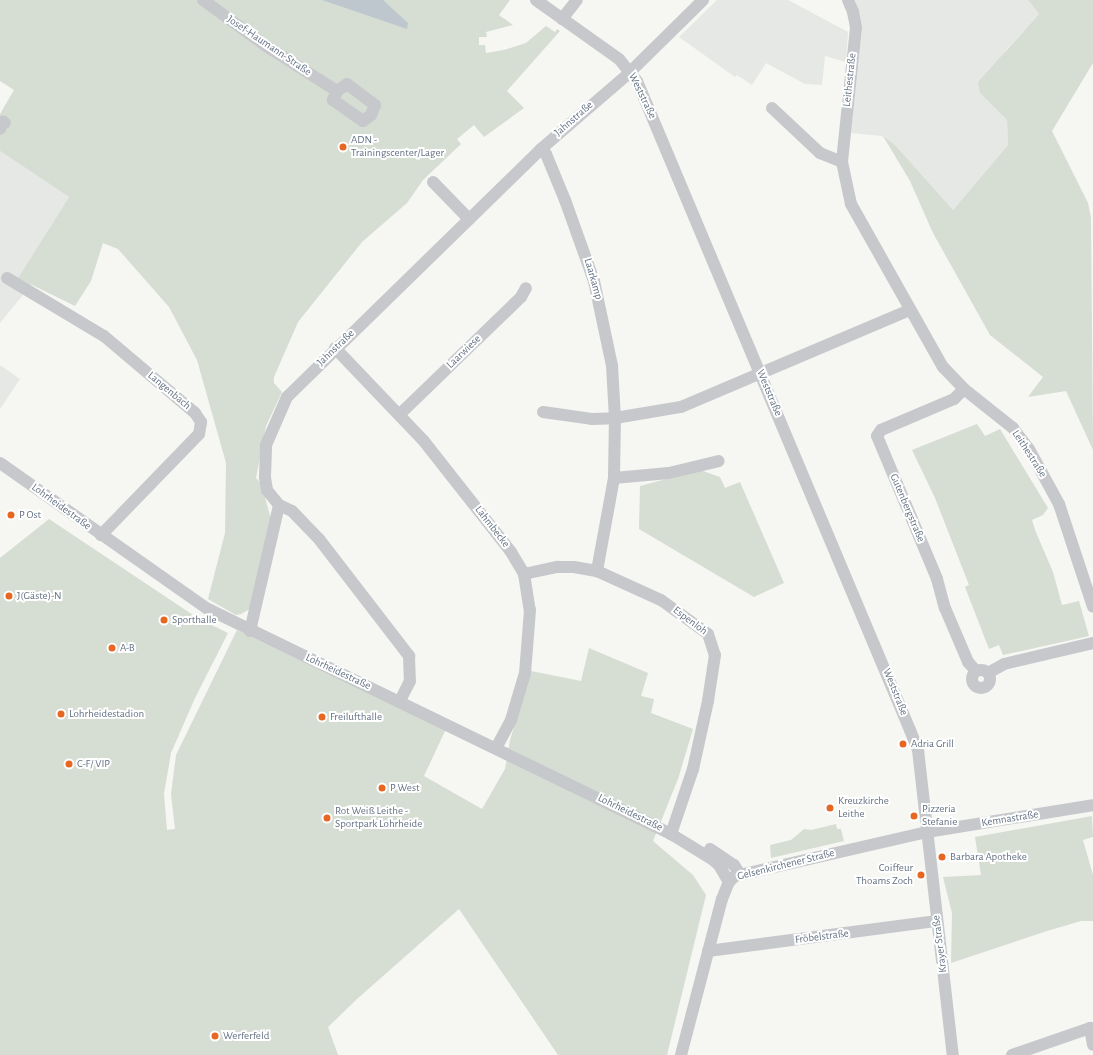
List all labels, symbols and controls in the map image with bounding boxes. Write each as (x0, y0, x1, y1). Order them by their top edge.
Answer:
street label: Josef-Haumann-Straße (224, 13, 314, 79)
street label: Leithestraße (841, 53, 859, 107)
street label: Weststraße (625, 71, 659, 121)
street label: Jahnstraße (552, 99, 596, 139)
place label: ADN - Trainingscenter/Lager (351, 134, 444, 160)
marker: ADN - Trainingscenter/Lager (338, 142, 348, 152)
street label: Laarkamp (581, 257, 605, 301)
street label: Jahnstraße (315, 327, 357, 369)
street label: Laarwiese (444, 332, 484, 372)
street label: Weststraße (753, 368, 785, 418)
street label: Langenbach (145, 369, 193, 413)
street label: Leithestraße (1009, 428, 1049, 480)
street label: Gutenbergstraße (887, 472, 927, 544)
street label: Lohrheidestraße (29, 481, 93, 533)
street label: Lahmbecke (472, 504, 512, 550)
place label: P Ost (19, 508, 41, 522)
marker: P Ost (6, 510, 16, 520)
place label: J(Gäste)-N (17, 589, 62, 603)
marker: J(Gäste)-N (4, 591, 14, 601)
street label: Espenloh (670, 604, 710, 638)
place label: Sporthalle (172, 613, 216, 627)
marker: Sporthalle (159, 615, 169, 625)
place label: A-B (120, 641, 135, 655)
marker: A-B (107, 643, 117, 653)
street label: Lohrheidestraße (303, 651, 373, 693)
street label: Weststraße (880, 667, 910, 717)
place label: Lohrheidestadion (69, 707, 144, 721)
marker: Lohrheidestadion (56, 709, 66, 719)
place label: Freilufthalle (330, 710, 382, 724)
marker: Freilufthalle (317, 712, 327, 722)
place label: Adria Grill (911, 737, 954, 751)
marker: Adria Grill (898, 739, 908, 749)
place label: C-F/ VIP (77, 757, 110, 771)
marker: C-F/ VIP (64, 759, 74, 769)
place label: P West (390, 781, 420, 795)
marker: P West (377, 783, 387, 793)
street label: Lohrheidestraße (595, 792, 665, 834)
place label: Kreuzkirche Leithe (838, 795, 889, 821)
marker: Kreuzkirche Leithe (825, 803, 835, 813)
place label: Pizzeria Stefanie (922, 803, 957, 829)
place label: Rot Weiß Leithe - Sportpark Lohrheide (335, 805, 422, 831)
street label: Kemnastraße (981, 808, 1039, 830)
marker: Pizzeria Stefanie (909, 811, 919, 821)
marker: Rot Weiß Leithe - Sportpark Lohrheide (322, 813, 332, 823)
street label: Gelsenkirchener Straße (736, 847, 836, 883)
place label: Barbara Apotheke (950, 850, 1027, 864)
marker: Barbara Apotheke (937, 852, 947, 862)
place label: Coiffeur Thoams Zoch (856, 862, 913, 888)
marker: Coiffeur Thoams Zoch (916, 870, 926, 880)
street label: Krayer Straße (930, 915, 950, 973)
street label: Fröbelstraße (794, 927, 850, 947)
place label: Werferfeld (223, 1029, 269, 1043)
marker: Werferfeld (210, 1031, 220, 1041)

